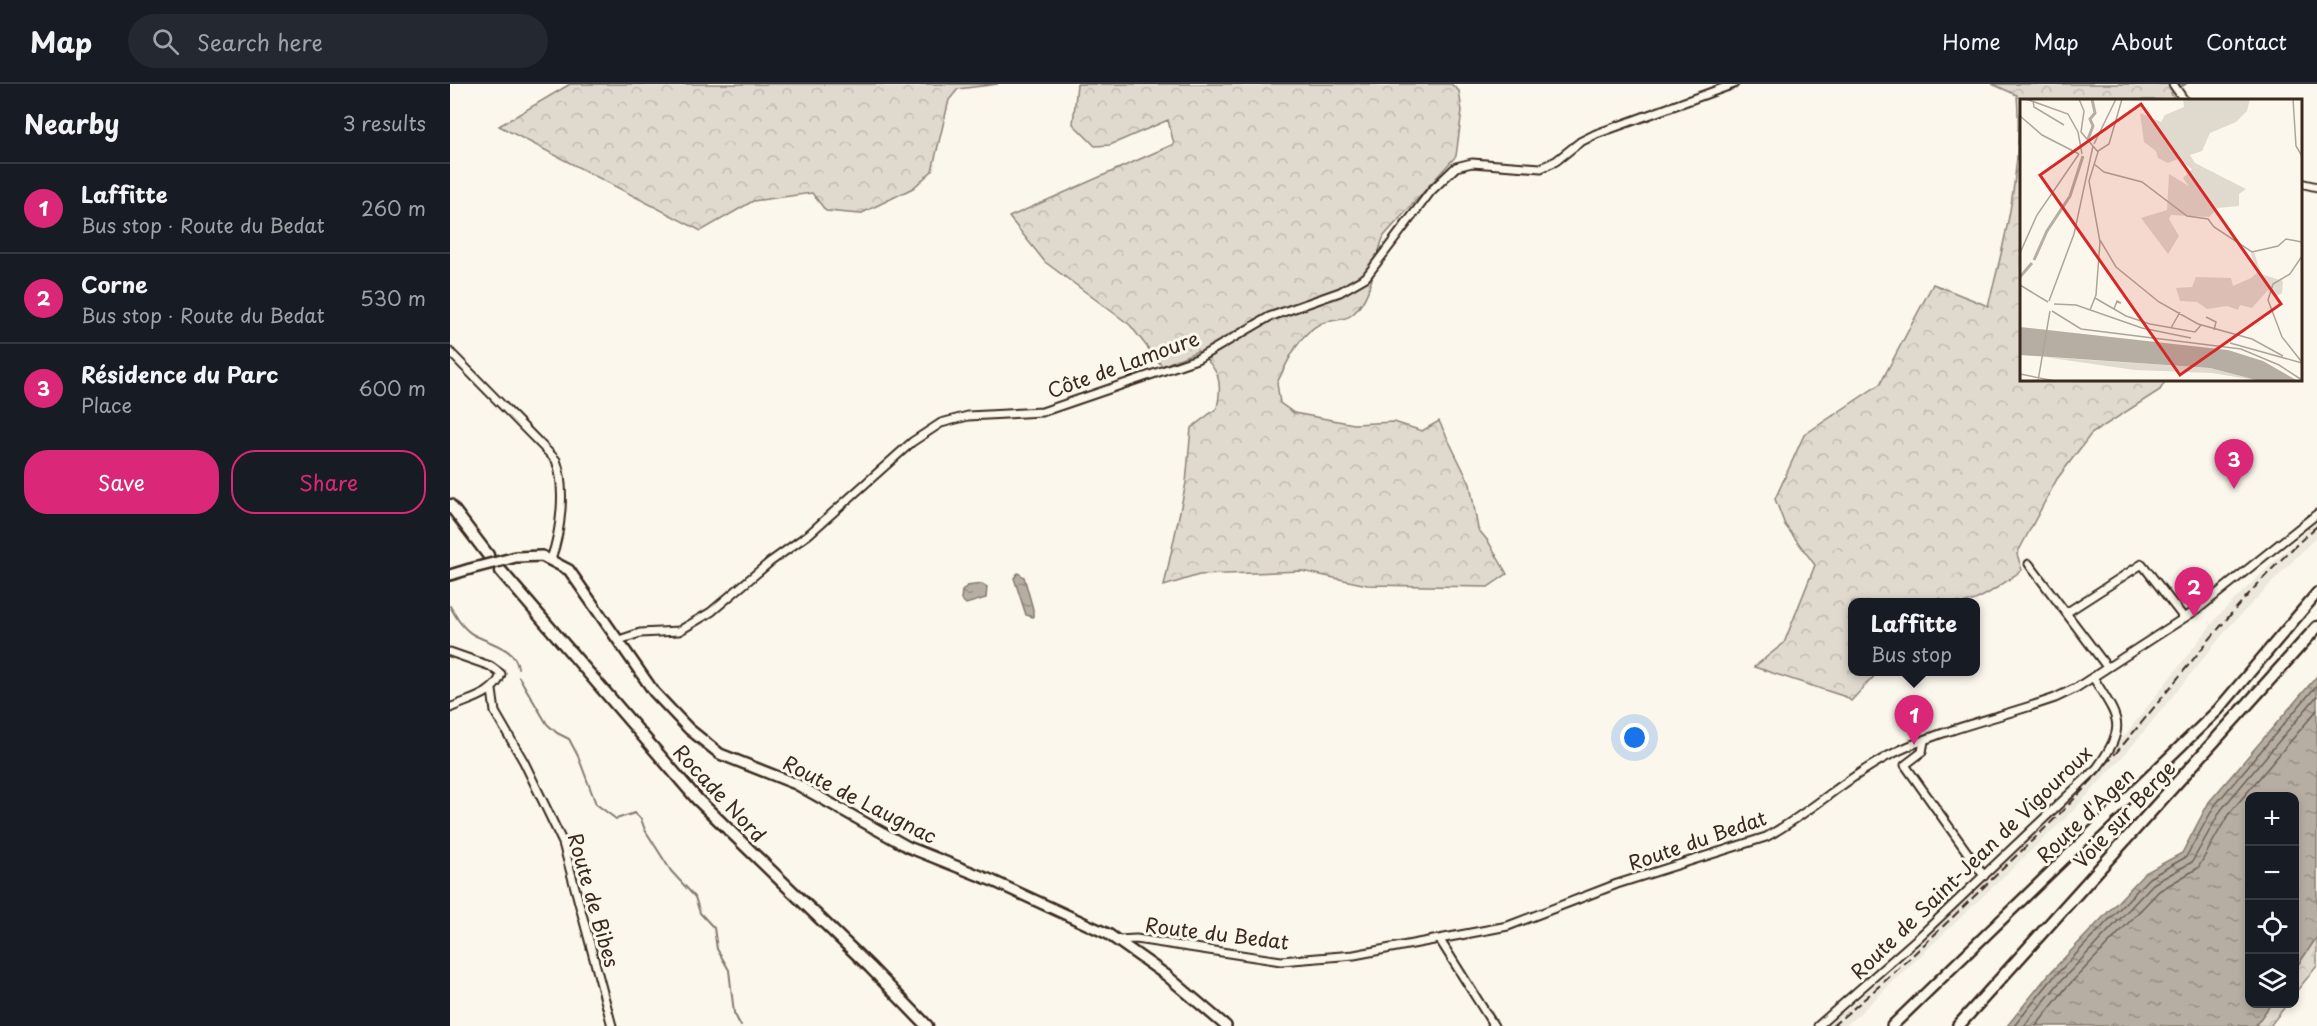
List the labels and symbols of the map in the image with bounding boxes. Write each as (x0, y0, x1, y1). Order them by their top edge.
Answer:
inset map (2020, 99, 2302, 381)
street label: Côte de Lamoure (1043, 323, 1203, 405)
pin: 3 (2214, 440, 2254, 489)
pin: 2 (2174, 568, 2214, 617)
pin: 1 (1894, 696, 1934, 745)
your location (1620, 723, 1649, 752)
street label: Rocade Nord (667, 737, 773, 849)
street label: Route de Saint-Jean de Vigouroux (1843, 738, 2099, 986)
street label: Route de Laugnac (778, 747, 942, 851)
street label: Voie sur Berge (2066, 753, 2182, 875)
street label: Route d'Agen (2029, 760, 2141, 870)
street label: Route du Bedat (1624, 802, 1770, 878)
street label: Route de Bibes (560, 829, 628, 971)
street label: Route du Bedat (1143, 909, 1291, 957)

